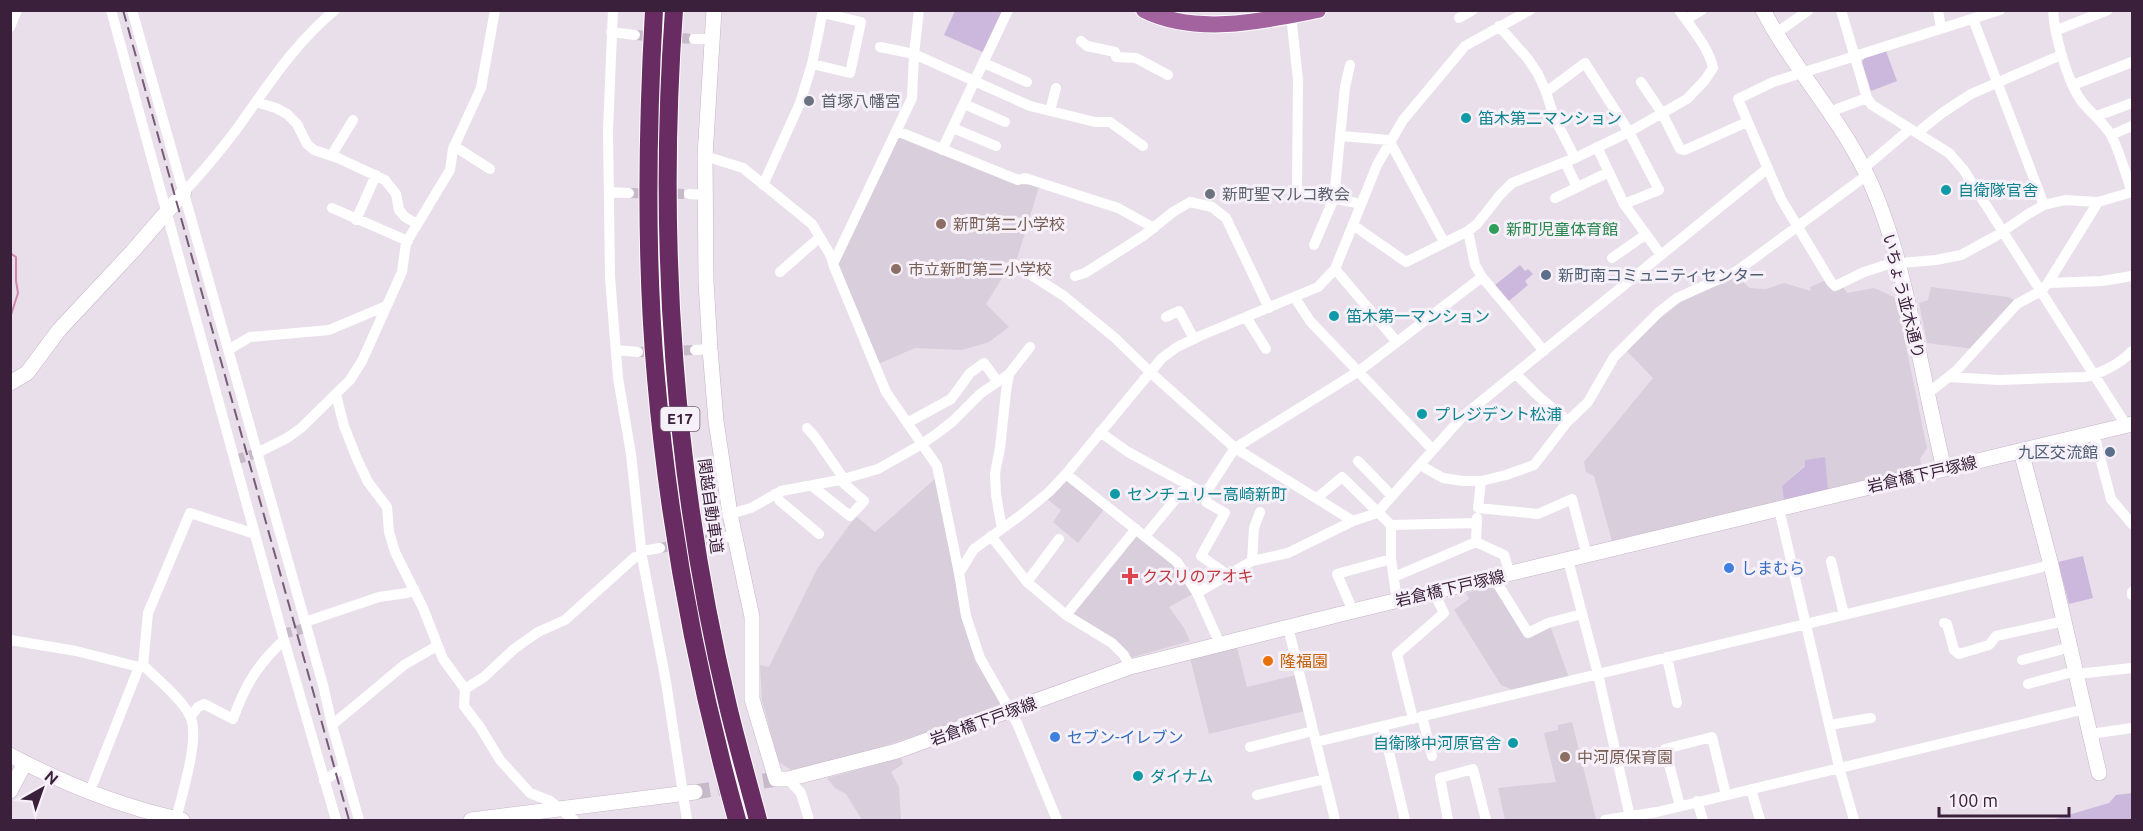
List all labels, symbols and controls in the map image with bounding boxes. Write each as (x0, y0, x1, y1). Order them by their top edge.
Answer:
place label: 首塚八幡宮 (821, 92, 901, 110)
marker: 首塚八幡宮 (802, 94, 816, 108)
place label: 笛木第二マンション (1478, 109, 1622, 127)
marker: 笛木第二マンション (1459, 111, 1473, 125)
place label: 自衛隊官舎 (1958, 181, 2038, 199)
marker: 自衛隊官舎 (1939, 183, 1953, 197)
place label: 新町聖マルコ教会 (1222, 185, 1350, 203)
marker: 新町聖マルコ教会 (1203, 187, 1217, 201)
place label: 新町第二小学校 (953, 215, 1065, 233)
marker: 新町第二小学校 (934, 217, 948, 231)
place label: 新町児童体育館 (1506, 220, 1618, 238)
marker: 新町児童体育館 (1487, 222, 1501, 236)
street label: いちょう並木通り (1880, 232, 1928, 360)
place label: 市立新町第二小学校 (908, 260, 1052, 278)
marker: 市立新町第二小学校 (889, 262, 903, 276)
place label: 新町南コミュニティセンター (1558, 266, 1765, 284)
marker: 新町南コミュニティセンター (1539, 268, 1553, 282)
place label: 笛木第一マンション (1346, 307, 1490, 325)
marker: 笛木第一マンション (1327, 309, 1341, 323)
place label: プレジデント松浦 (1434, 405, 1562, 423)
road number: E17 (660, 407, 700, 431)
marker: プレジデント松浦 (1415, 407, 1429, 421)
place label: 九区交流館 (2018, 443, 2098, 461)
marker: 九区交流館 (2103, 445, 2117, 459)
street label: 岩倉橋下戸塚線 (1865, 453, 1979, 495)
street label: 関越自動車道 (695, 457, 727, 555)
place label: センチュリー高崎新町 (1127, 485, 1287, 503)
marker: センチュリー高崎新町 (1108, 487, 1122, 501)
place label: しまむら (1741, 559, 1805, 577)
marker: しまむら (1722, 561, 1736, 575)
place label: クスリのアオキ (1142, 567, 1254, 585)
street label: 岩倉橋下戸塚線 (1393, 567, 1507, 609)
marker: クスリのアオキ (1123, 569, 1137, 583)
place label: 隆福園 (1280, 652, 1328, 670)
marker: 隆福園 (1261, 654, 1275, 668)
street label: 岩倉橋下戸塚線 (927, 693, 1039, 749)
place label: セブン-イレブン (1067, 728, 1184, 746)
marker: セブン-イレブン (1048, 730, 1062, 744)
place label: 自衛隊中河原官舎 (1373, 734, 1501, 752)
marker: 自衛隊中河原官舎 (1506, 736, 1520, 750)
place label: 中河原保育園 (1577, 748, 1673, 766)
marker: 中河原保育園 (1558, 750, 1572, 764)
north arrow (12, 759, 72, 819)
text: N (41, 767, 62, 788)
place label: ダイナム (1150, 767, 1213, 785)
marker: ダイナム (1131, 769, 1145, 783)
scale bar (1939, 780, 2070, 818)
text: 100 m (1948, 790, 1998, 810)

